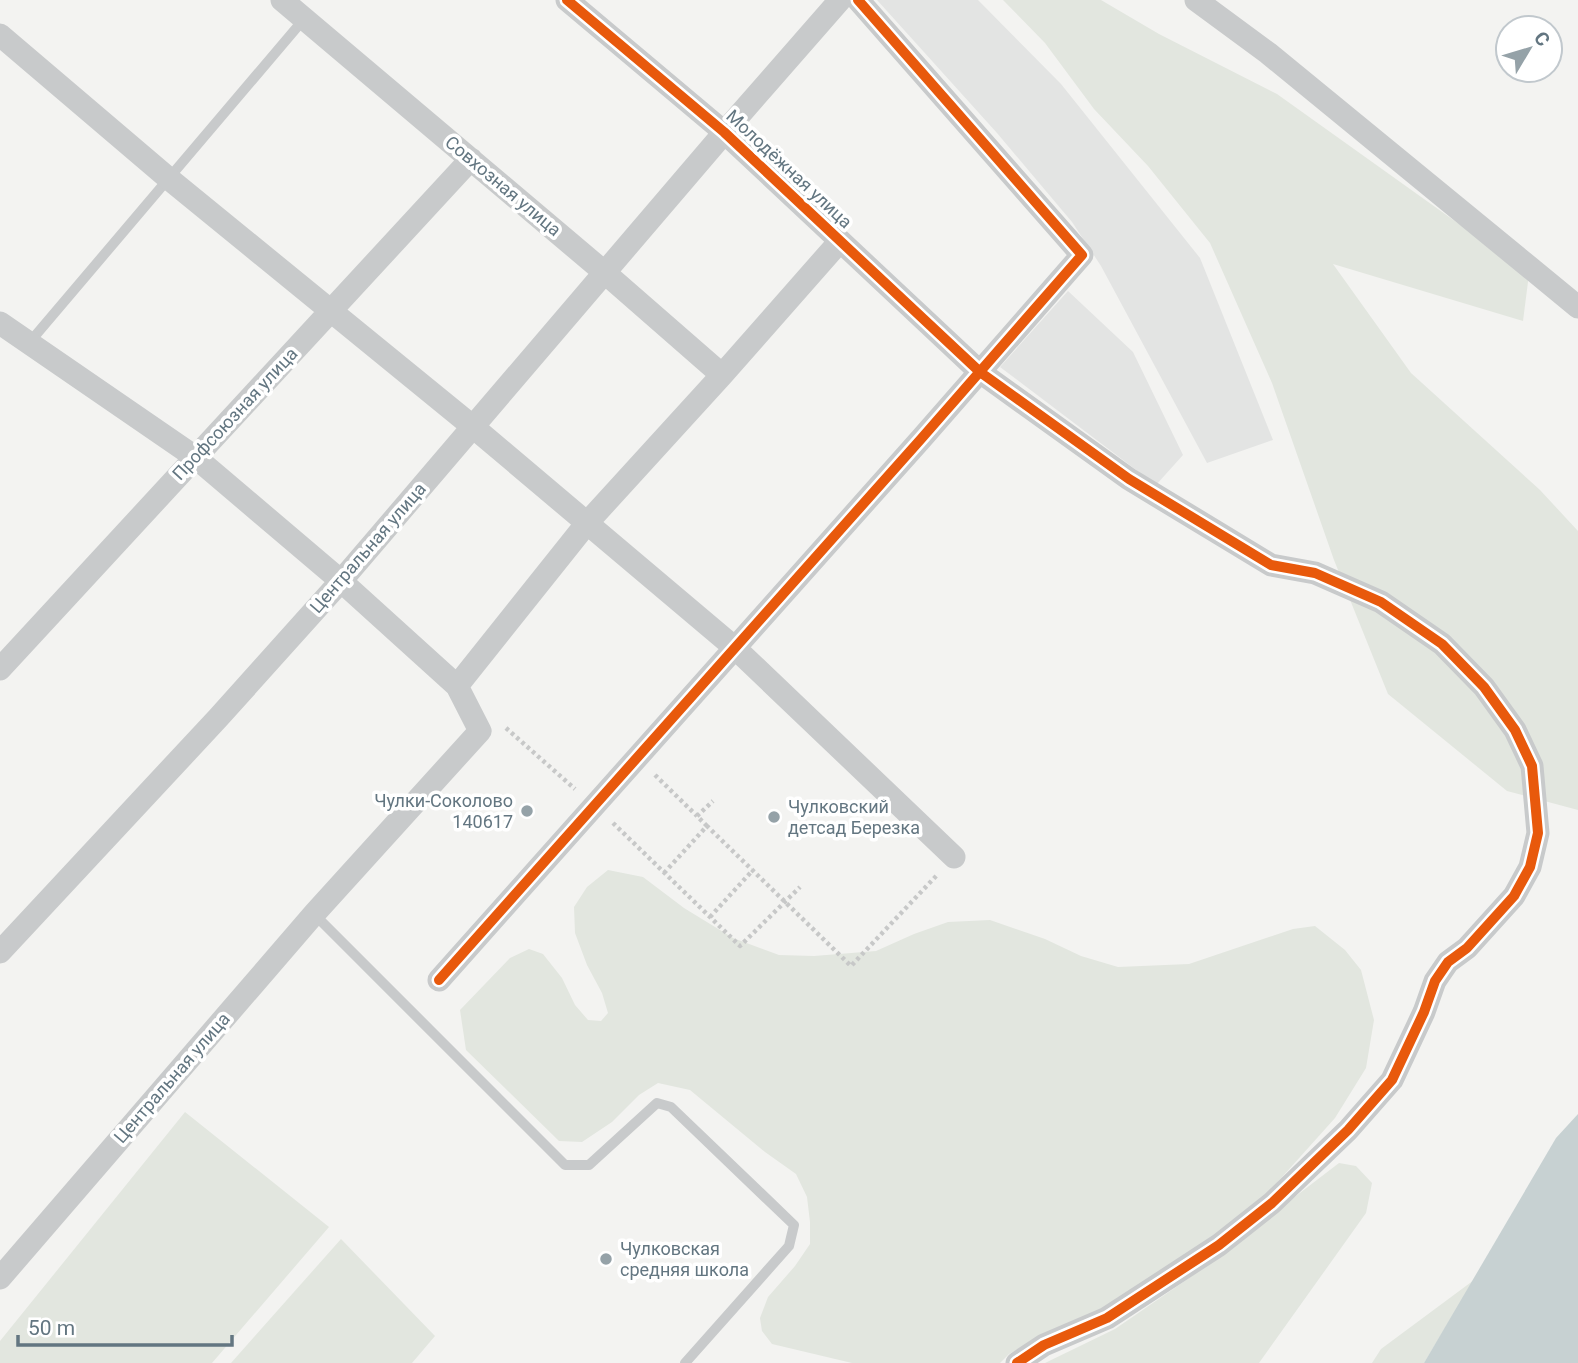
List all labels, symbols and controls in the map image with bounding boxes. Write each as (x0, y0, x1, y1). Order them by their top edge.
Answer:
north arrow (1494, 14, 1564, 84)
text: С (1529, 27, 1555, 51)
street label: Молодёжная улица (722, 105, 856, 232)
street label: Совхозная улица (441, 131, 565, 240)
street label: Профсоюзная улица (168, 343, 302, 484)
street label: Центральная улица (305, 478, 430, 617)
place label: Чулки-Соколово 140617 (374, 790, 513, 832)
place label: Чулковский детсад Березка (788, 796, 920, 838)
marker: Чулки-Соколово 140617 (519, 803, 535, 819)
marker: Чулковский детсад Березка (766, 809, 782, 825)
street label: Центральная улица (109, 1008, 234, 1147)
place label: Чулковская средняя школа (620, 1238, 749, 1280)
marker: Чулковская средняя школа (598, 1251, 614, 1267)
scale bar (18, 1304, 231, 1348)
text: 50 m (28, 1316, 75, 1340)

